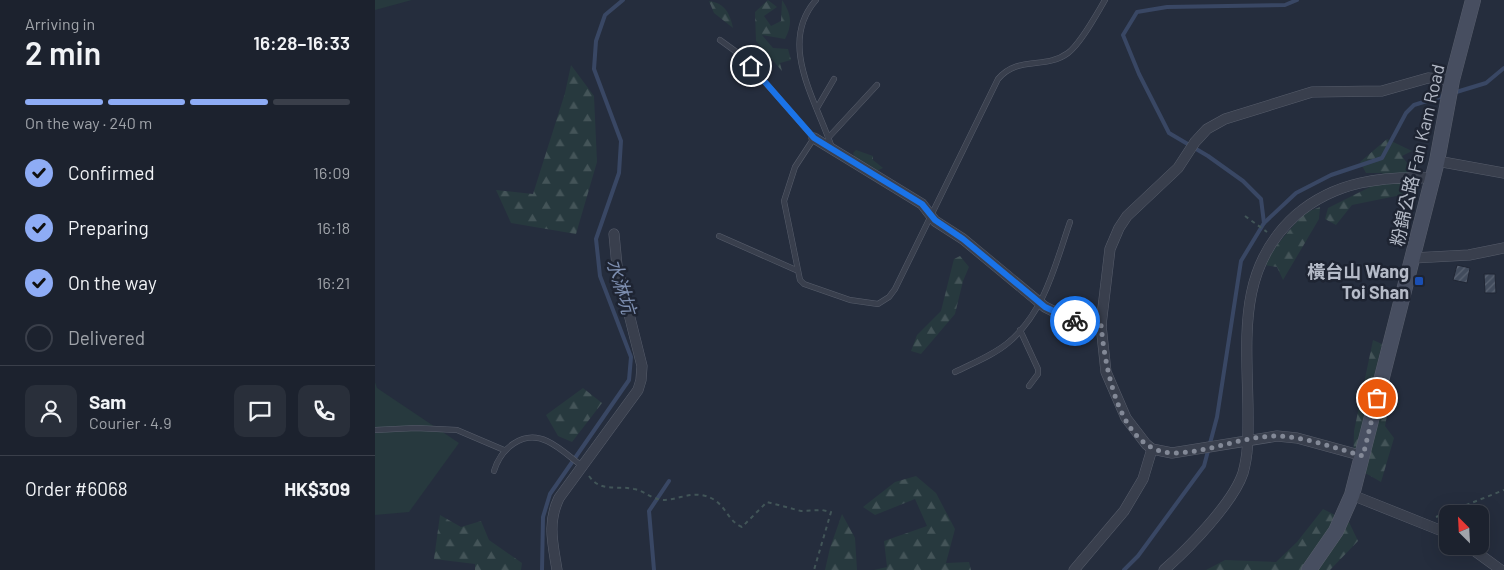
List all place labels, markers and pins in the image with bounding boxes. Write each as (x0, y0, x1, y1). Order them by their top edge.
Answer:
pin (730, 45, 772, 87)
place label: 橫台山 Wang Toi Shan (1307, 260, 1409, 303)
marker: 橫台山 Wang Toi Shan (1413, 275, 1425, 287)
pin (1356, 377, 1398, 419)

